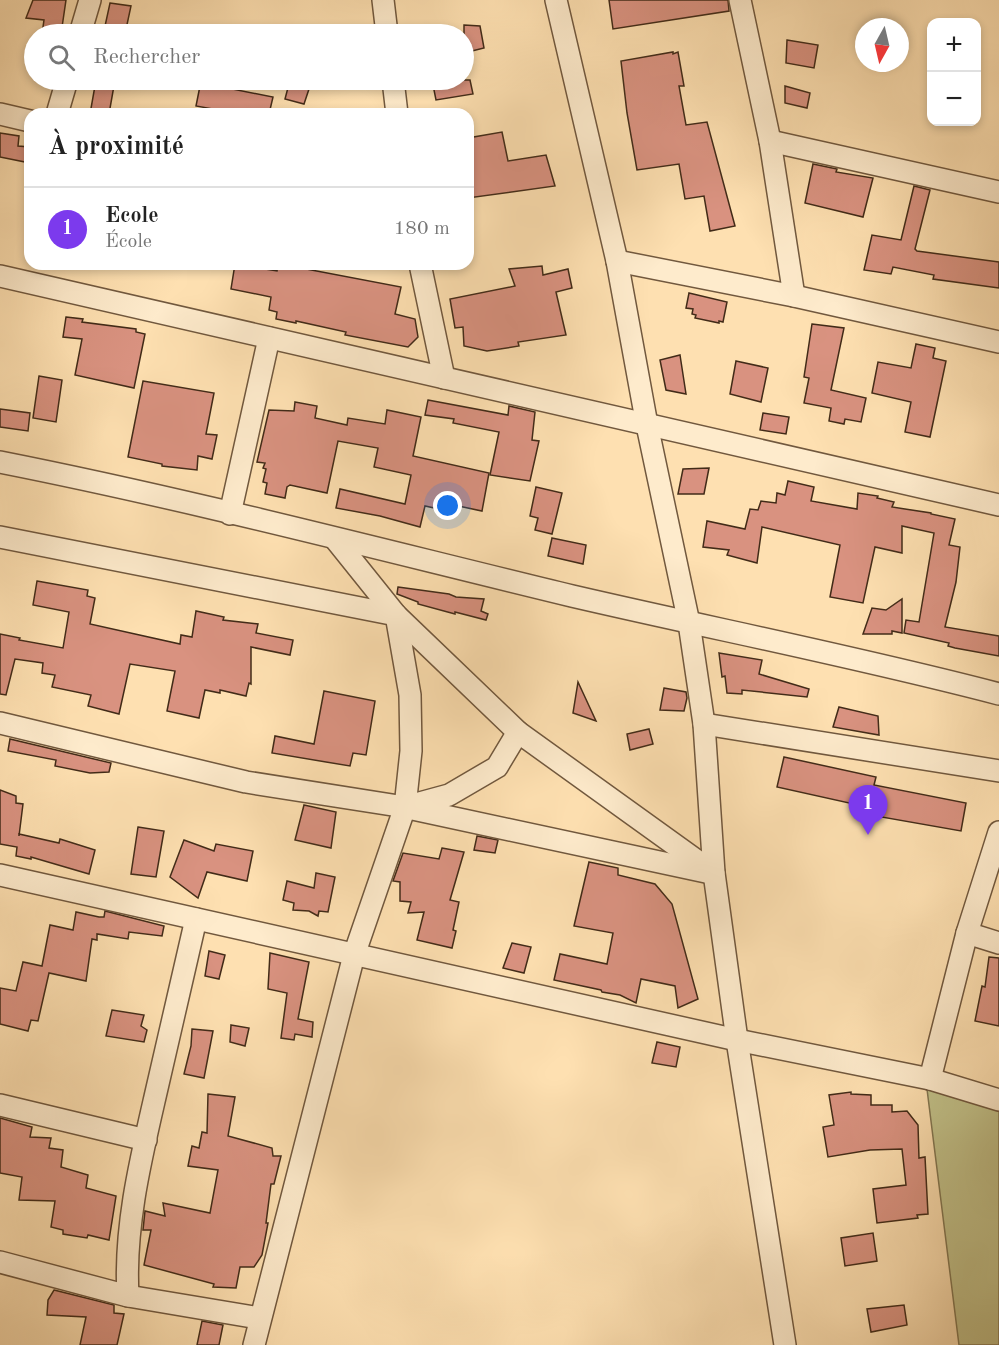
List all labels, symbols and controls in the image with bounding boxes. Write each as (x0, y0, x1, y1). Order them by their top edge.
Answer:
north arrow (855, 18, 909, 72)
map controls (927, 18, 981, 126)
button: + (927, 18, 981, 72)
search box (24, 24, 474, 90)
icon: search (45, 41, 78, 74)
text: Rechercher (93, 46, 200, 68)
button: − (927, 72, 981, 126)
text: À proximité (48, 134, 184, 160)
text: Ecole (105, 205, 159, 227)
text: 1 (62, 219, 73, 239)
text: 180 m (394, 219, 450, 239)
text: École (105, 232, 152, 252)
your location (433, 491, 462, 520)
pin: 1 (848, 786, 888, 835)

